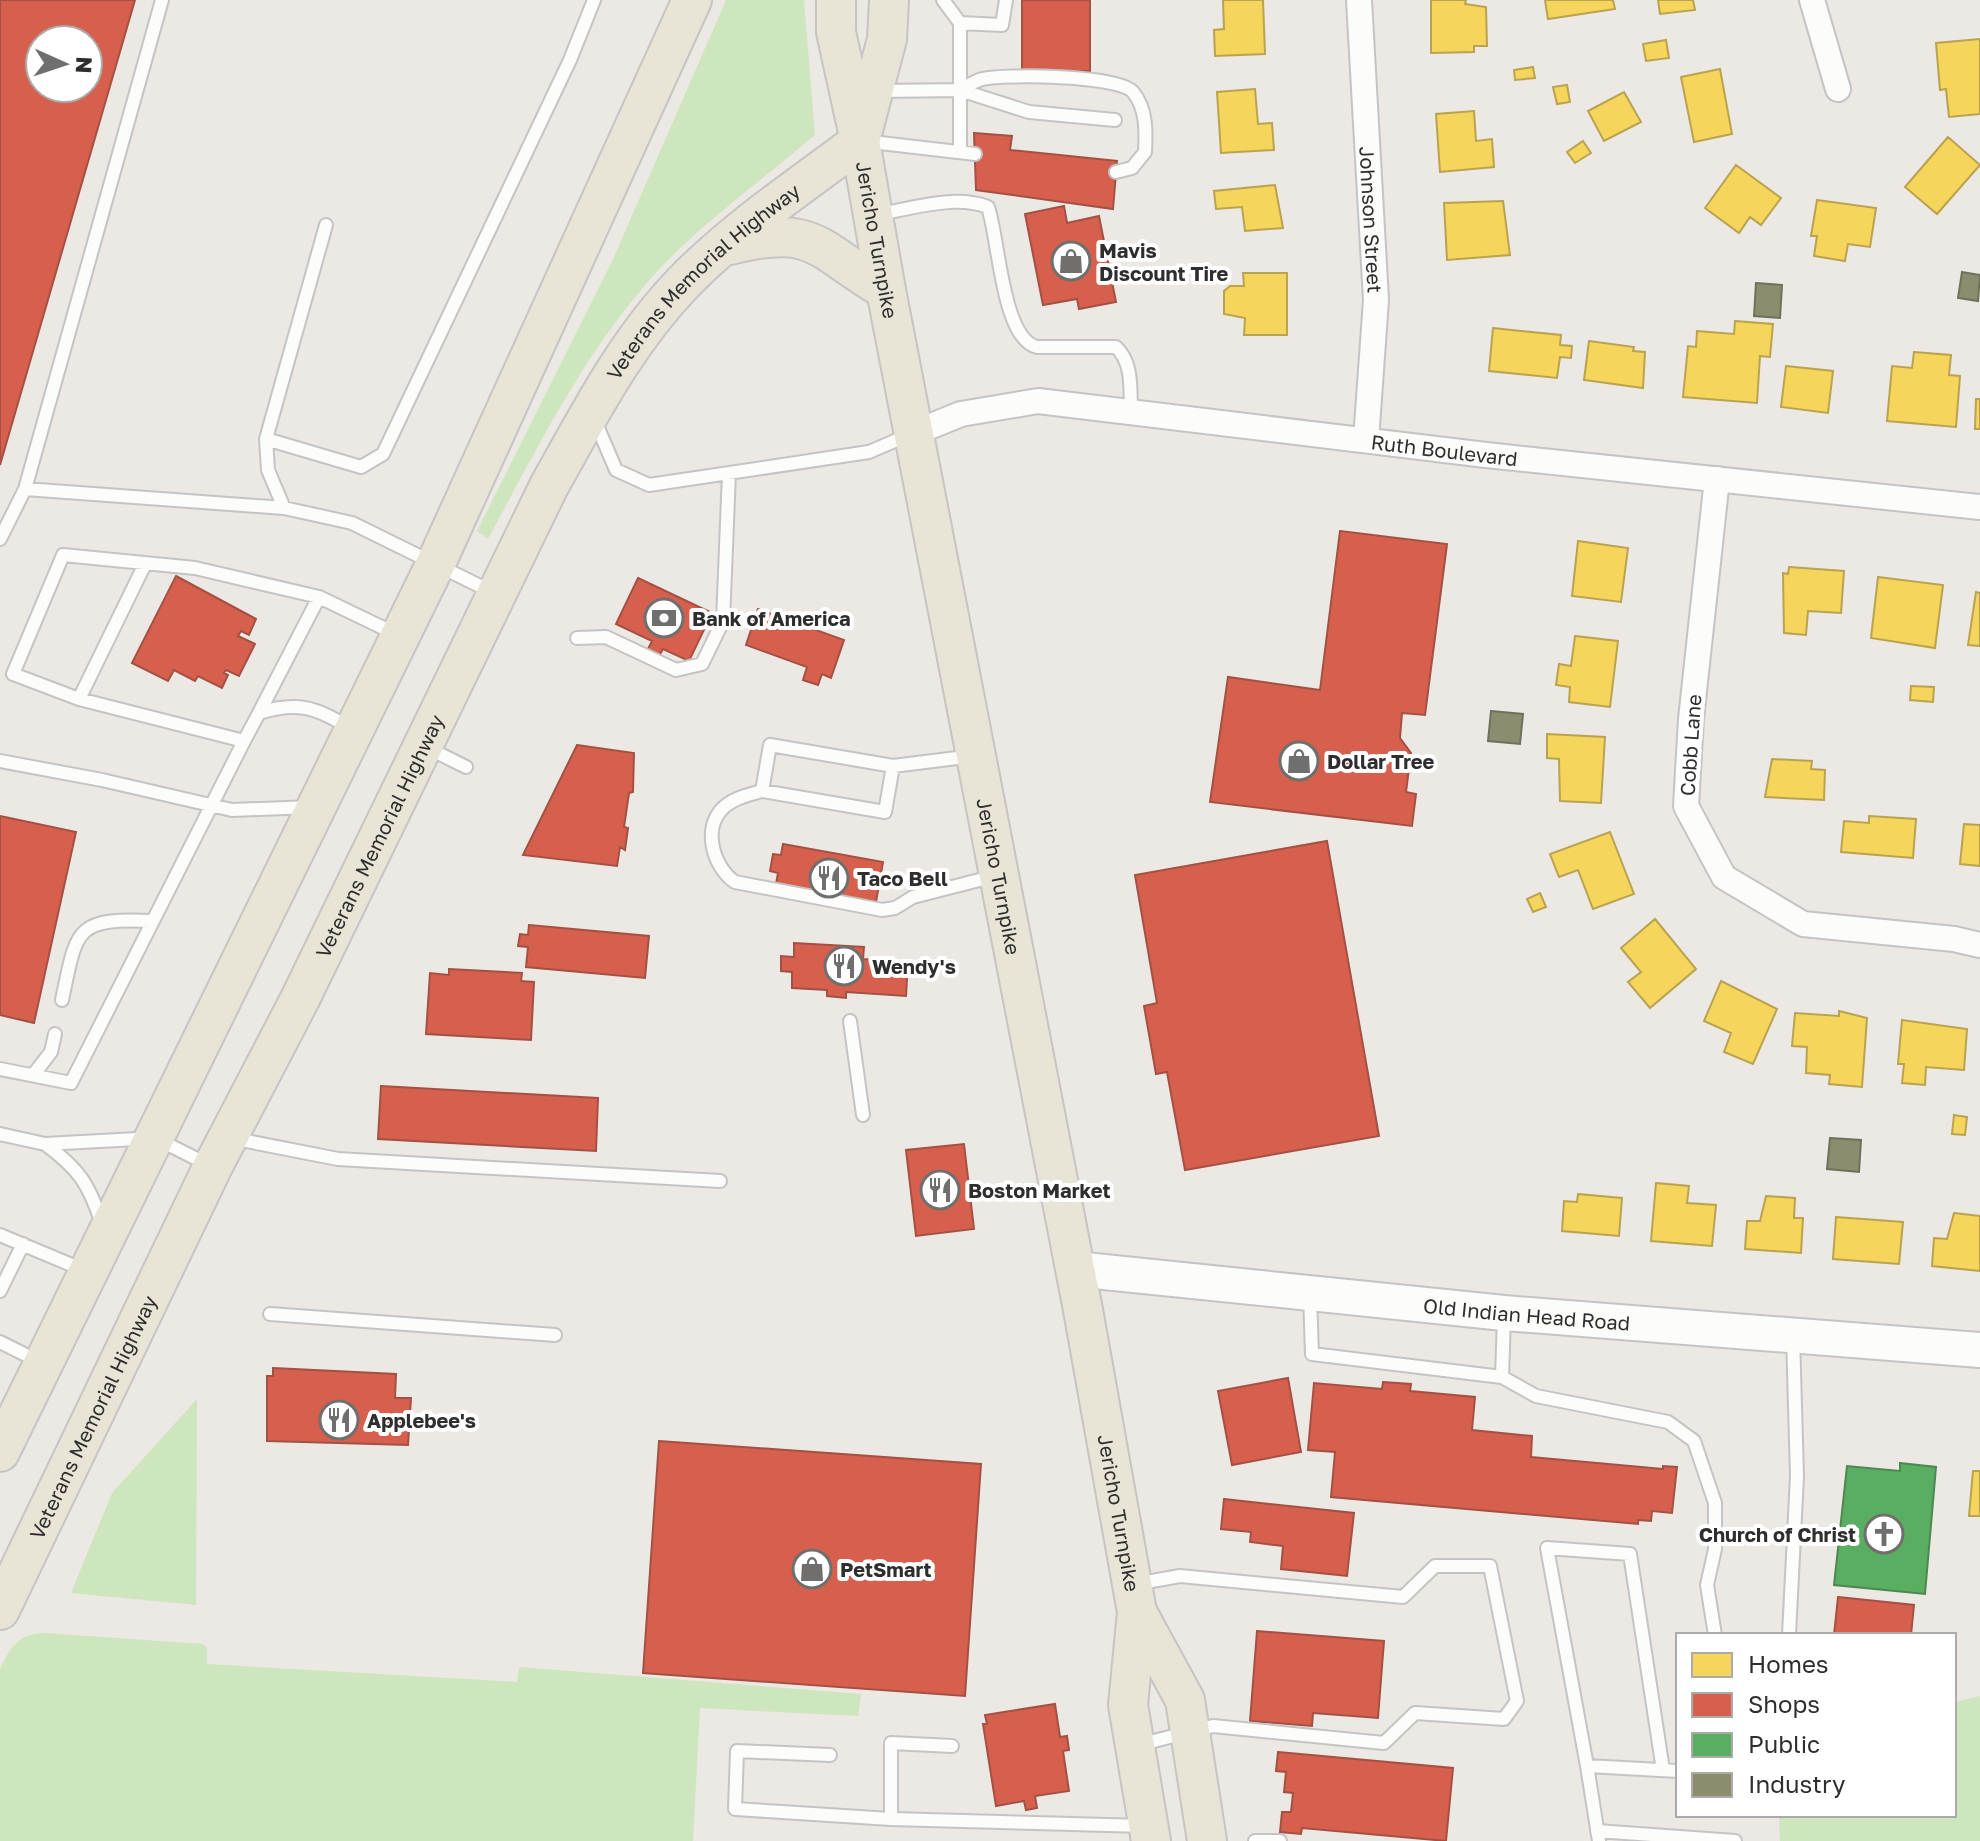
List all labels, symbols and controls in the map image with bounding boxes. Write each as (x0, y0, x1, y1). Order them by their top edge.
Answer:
north arrow (24, 24, 104, 104)
text: N (71, 56, 98, 74)
street label: Johnson Street (1355, 146, 1388, 294)
street label: Jericho Turnpike (852, 159, 903, 320)
street label: Veterans Memorial Highway (601, 178, 804, 384)
place label: Mavis Discount Tire (1099, 238, 1228, 285)
shop icon: Mavis Discount Tire (1050, 240, 1092, 282)
street label: Ruth Boulevard (1370, 429, 1519, 470)
bank icon: Bank of America (643, 597, 685, 639)
place label: Bank of America (692, 606, 850, 630)
street label: Cobb Lane (1674, 693, 1706, 797)
street label: Veterans Memorial Highway (310, 710, 448, 962)
shop icon: Dollar Tree (1278, 740, 1320, 782)
place label: Dollar Tree (1327, 749, 1435, 773)
street label: Jericho Turnpike (972, 796, 1026, 957)
restaurant icon: Taco Bell (808, 857, 850, 899)
place label: Taco Bell (857, 866, 948, 890)
restaurant icon: Wendy's (823, 945, 865, 987)
place label: Wendy's (872, 954, 956, 978)
restaurant icon: Boston Market (919, 1169, 961, 1211)
place label: Boston Market (968, 1178, 1110, 1202)
street label: Veterans Memorial Highway (24, 1291, 161, 1543)
street label: Old Indian Head Road (1422, 1293, 1631, 1335)
restaurant icon: Applebee's (318, 1399, 360, 1441)
place label: Applebee's (367, 1408, 476, 1432)
street label: Jericho Turnpike (1093, 1433, 1145, 1594)
church icon: Church of Christ (1863, 1513, 1905, 1555)
place label: Church of Christ (1699, 1522, 1856, 1546)
shop icon: PetSmart (791, 1548, 833, 1590)
place label: PetSmart (840, 1557, 932, 1581)
legend (1676, 1633, 1956, 1817)
text: Homes (1748, 1649, 1829, 1678)
text: Shops (1748, 1689, 1820, 1718)
text: Public (1748, 1729, 1820, 1758)
text: Industry (1748, 1769, 1845, 1798)

